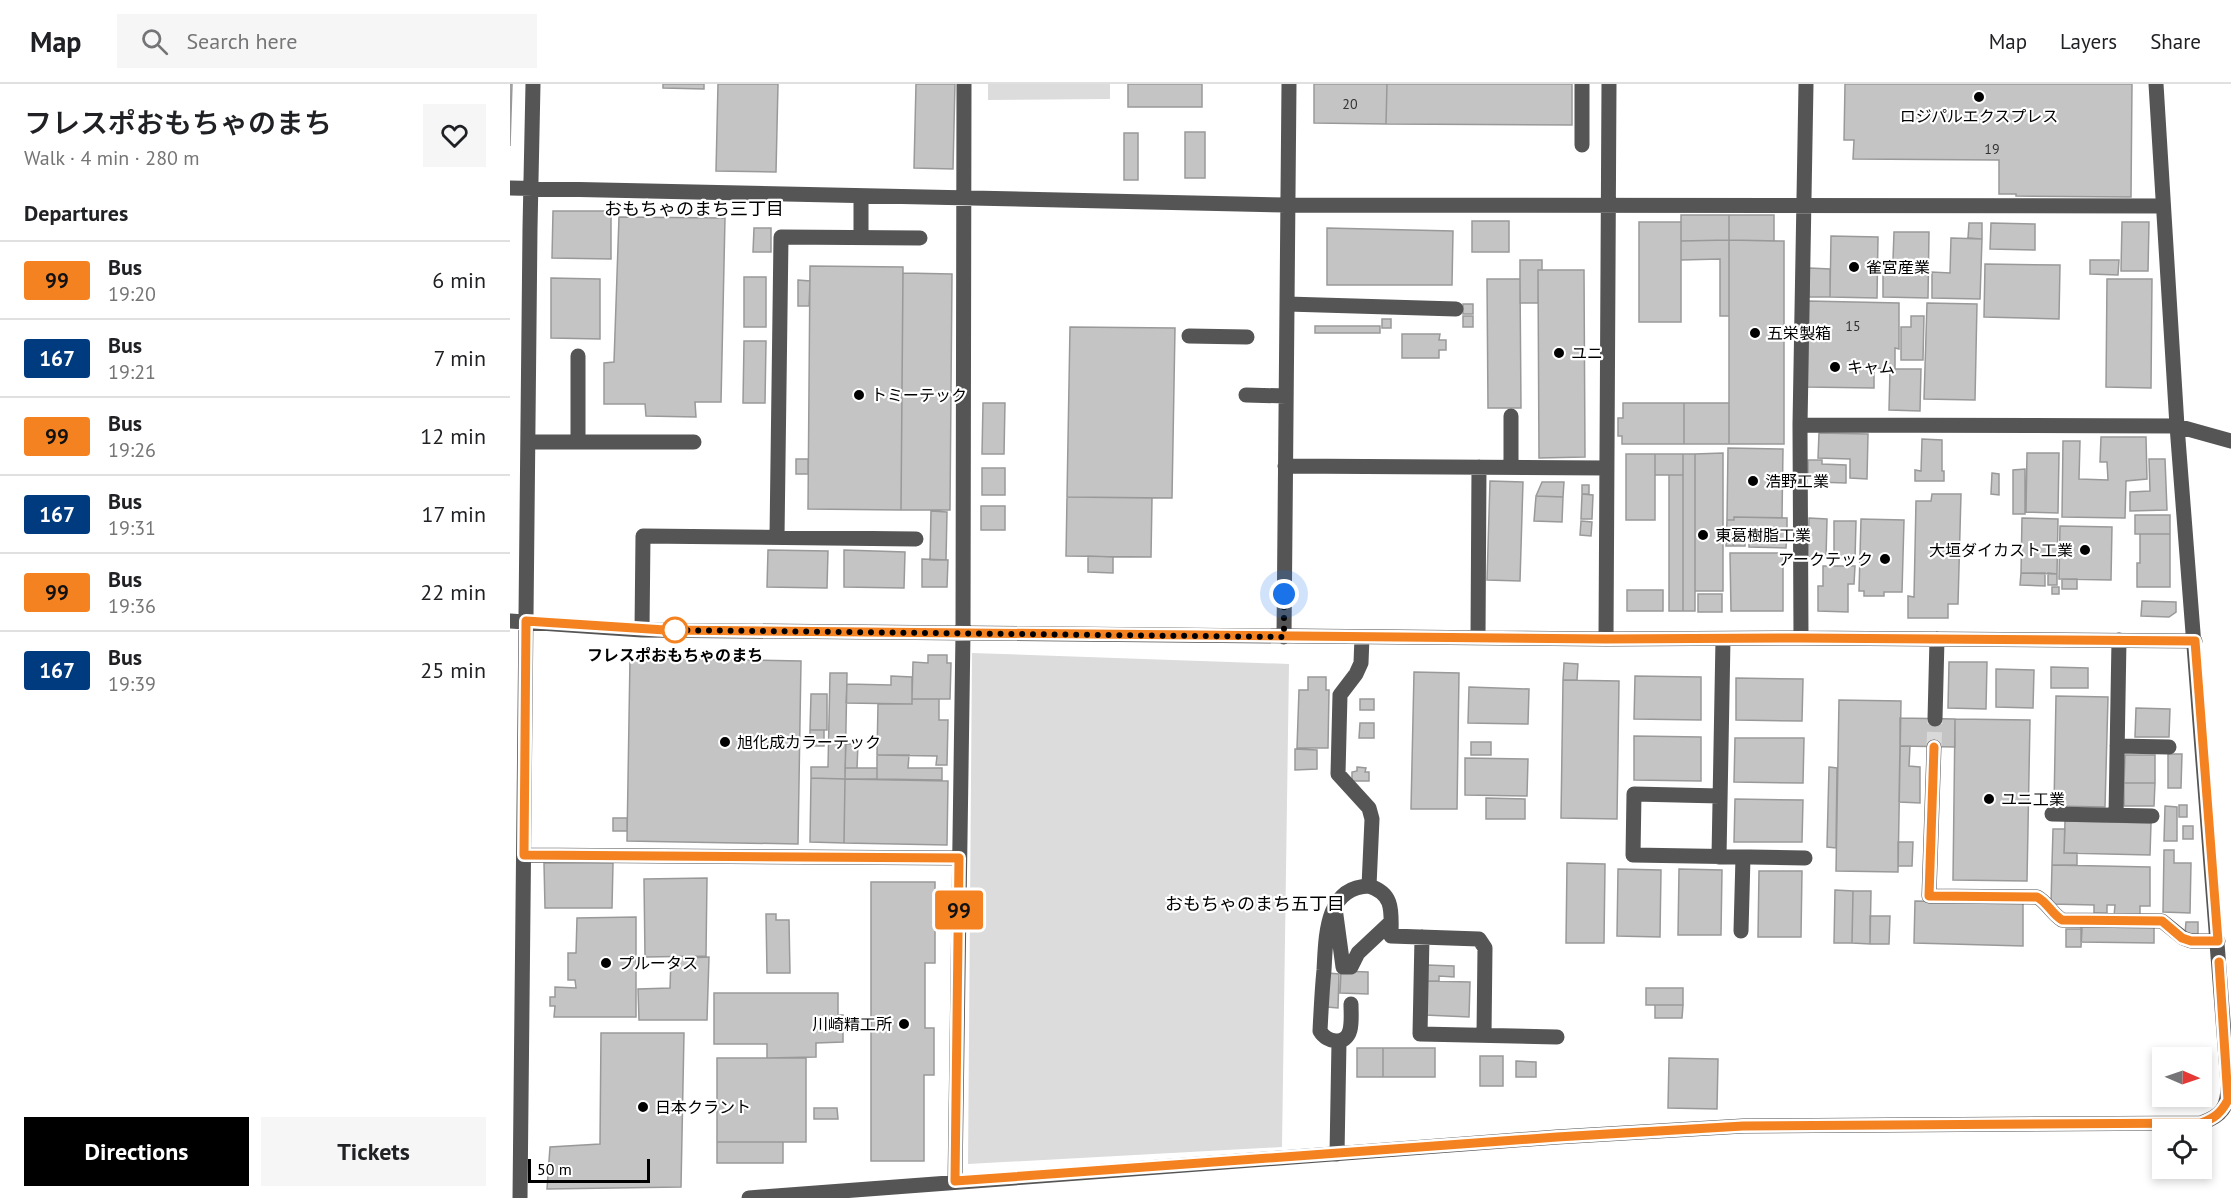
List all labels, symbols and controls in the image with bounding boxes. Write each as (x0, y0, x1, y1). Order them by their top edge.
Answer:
search box (117, 14, 537, 68)
text: Map (30, 23, 81, 60)
icon: search (138, 25, 171, 58)
text: Search here (186, 27, 297, 55)
text: Map (1989, 28, 2027, 55)
text: Layers (2060, 28, 2117, 55)
text: Share (2150, 28, 2201, 55)
marker: ロジパルエクスプレス (1972, 90, 1986, 104)
house number: 20 (1342, 95, 1358, 113)
text: フレスポおもちゃのまち (24, 104, 332, 141)
button: heart (423, 104, 486, 167)
place label: ロジパルエクスプレス (1900, 106, 2058, 126)
house number: 19 (1984, 140, 2000, 158)
text: Walk · 4 min · 280 m (24, 145, 200, 171)
district label: おもちゃのまち三丁目 (604, 197, 784, 220)
text: Departures (24, 199, 128, 227)
text: Bus (108, 253, 142, 281)
place label: 雀宮産業 (1866, 257, 1930, 277)
marker: 雀宮産業 (1847, 260, 1861, 274)
text: 6 min (432, 266, 486, 294)
text: 99 (45, 267, 69, 294)
text: 19:20 (108, 281, 156, 307)
house number: 15 (1845, 317, 1861, 335)
place label: 五栄製箱 (1767, 323, 1831, 343)
marker: 五栄製箱 (1748, 326, 1762, 340)
text: Bus (108, 331, 142, 359)
place label: ユニ (1571, 343, 1603, 363)
text: 7 min (434, 344, 486, 372)
text: 167 (39, 345, 75, 372)
marker: ユニ (1552, 346, 1566, 360)
place label: キャム (1847, 357, 1895, 377)
text: 19:21 (108, 359, 156, 385)
marker: キャム (1828, 360, 1842, 374)
place label: トミーテック (871, 385, 967, 405)
marker: トミーテック (852, 388, 866, 402)
text: Bus (108, 409, 142, 437)
text: 12 min (420, 422, 486, 450)
text: 99 (45, 423, 69, 450)
text: 19:26 (108, 437, 156, 463)
place label: 浩野工業 (1765, 471, 1829, 491)
marker: 浩野工業 (1746, 474, 1760, 488)
text: Bus (108, 487, 142, 515)
text: 17 min (422, 500, 486, 528)
text: 167 (39, 501, 75, 528)
text: 19:31 (108, 515, 156, 541)
place label: 東葛樹脂工業 (1715, 525, 1811, 545)
marker: 東葛樹脂工業 (1696, 528, 1710, 542)
place label: 大垣ダイカスト工業 (1929, 540, 2073, 560)
marker: 大垣ダイカスト工業 (2078, 543, 2092, 557)
place label: アークテック (1778, 549, 1873, 569)
marker: アークテック (1878, 552, 1892, 566)
text: Bus (108, 565, 142, 593)
text: 22 min (420, 578, 486, 606)
text: 99 (45, 579, 69, 606)
your location (1269, 579, 1299, 609)
text: 19:36 (108, 593, 156, 619)
marker: フレスポおもちゃのまち (662, 617, 688, 643)
text: Bus (108, 643, 142, 671)
place label: フレスポおもちゃのまち (587, 645, 763, 665)
text: 25 min (420, 656, 486, 684)
text: 167 (39, 657, 75, 684)
text: 19:39 (108, 671, 156, 697)
place label: 旭化成カラーテック (737, 732, 881, 752)
marker: 旭化成カラーテック (718, 735, 732, 749)
place label: ユニ工業 (2001, 789, 2065, 809)
marker: ユニ工業 (1982, 792, 1996, 806)
line badge: 99 (932, 890, 986, 930)
district label: おもちゃのまち五丁目 (1165, 892, 1345, 915)
text: 99 (947, 897, 971, 924)
place label: プルータス (618, 953, 698, 973)
marker: プルータス (599, 956, 613, 970)
place label: 川崎精工所 (812, 1014, 892, 1034)
marker: 川崎精工所 (897, 1017, 911, 1031)
north arrow (2152, 1047, 2212, 1107)
map controls (2152, 1047, 2212, 1179)
place label: 日本クラント (655, 1097, 751, 1117)
marker: 日本クラント (636, 1100, 650, 1114)
button: Directions (24, 1117, 249, 1186)
button: Tickets (261, 1117, 486, 1186)
button: locate (2152, 1119, 2212, 1179)
scale bar (528, 1156, 650, 1184)
text: 50 m (537, 1159, 572, 1179)

